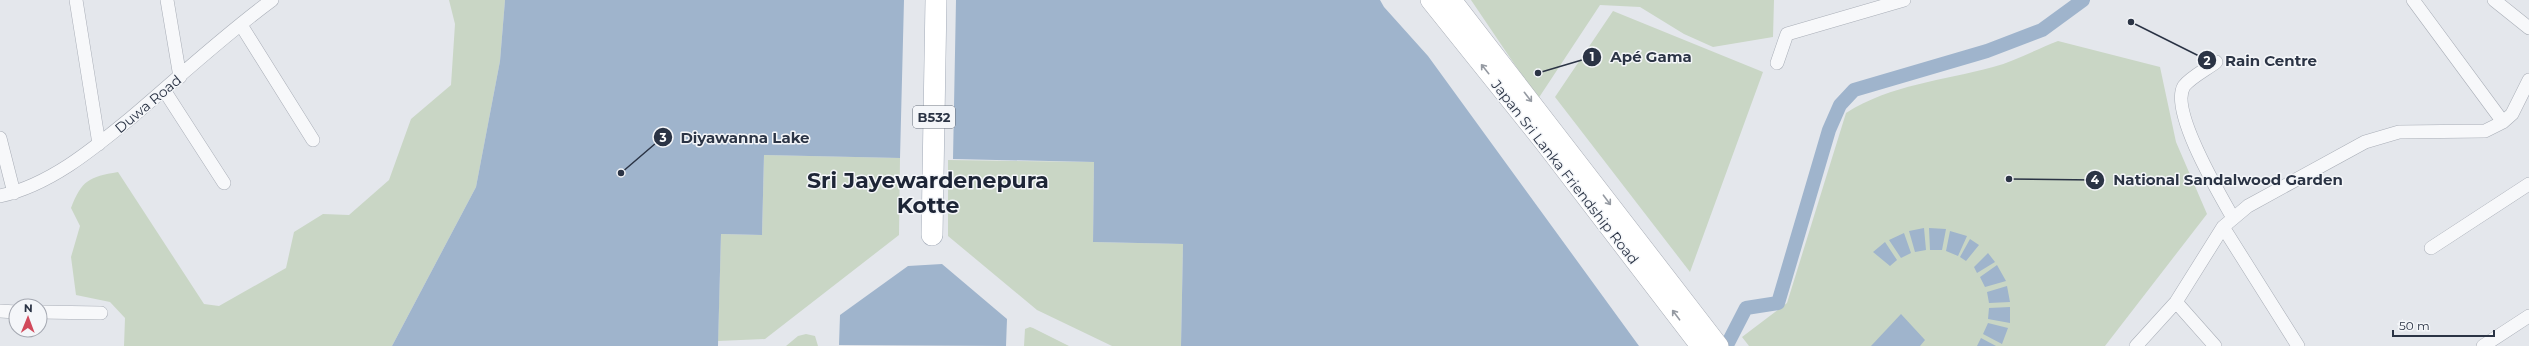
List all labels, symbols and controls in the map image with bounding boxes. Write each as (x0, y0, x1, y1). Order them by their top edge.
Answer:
callout: Apé Gama (1582, 43, 1699, 70)
text: Apé Gama (1609, 47, 1692, 66)
callout: Rain Centre (2197, 47, 2325, 74)
text: 1 (1590, 49, 1594, 64)
text: Rain Centre (2225, 51, 2317, 70)
text: 2 (2203, 53, 2211, 68)
one-way arrow (1480, 63, 1489, 74)
street label: Duwa Road (111, 71, 185, 137)
street label: Japan Sri Lanka Friendship Road (1487, 75, 1643, 268)
one-way arrow (1523, 91, 1532, 102)
road number: B532 (913, 106, 955, 128)
callout: Diyawanna Lake (653, 124, 818, 151)
text: Diyawanna Lake (680, 128, 810, 147)
text: 3 (658, 130, 667, 145)
callout: National Sandalwood Garden (2085, 166, 2350, 193)
district label: Sri Jayewardenepura Kotte (807, 167, 1049, 219)
text: National Sandalwood Garden (2113, 170, 2343, 189)
text: 4 (2091, 172, 2100, 187)
one-way arrow (1603, 194, 1611, 205)
north arrow (8, 298, 48, 338)
text: N (24, 301, 33, 315)
one-way arrow (1672, 310, 1680, 321)
scale bar (2393, 312, 2494, 338)
text: 50 m (2399, 318, 2430, 333)

